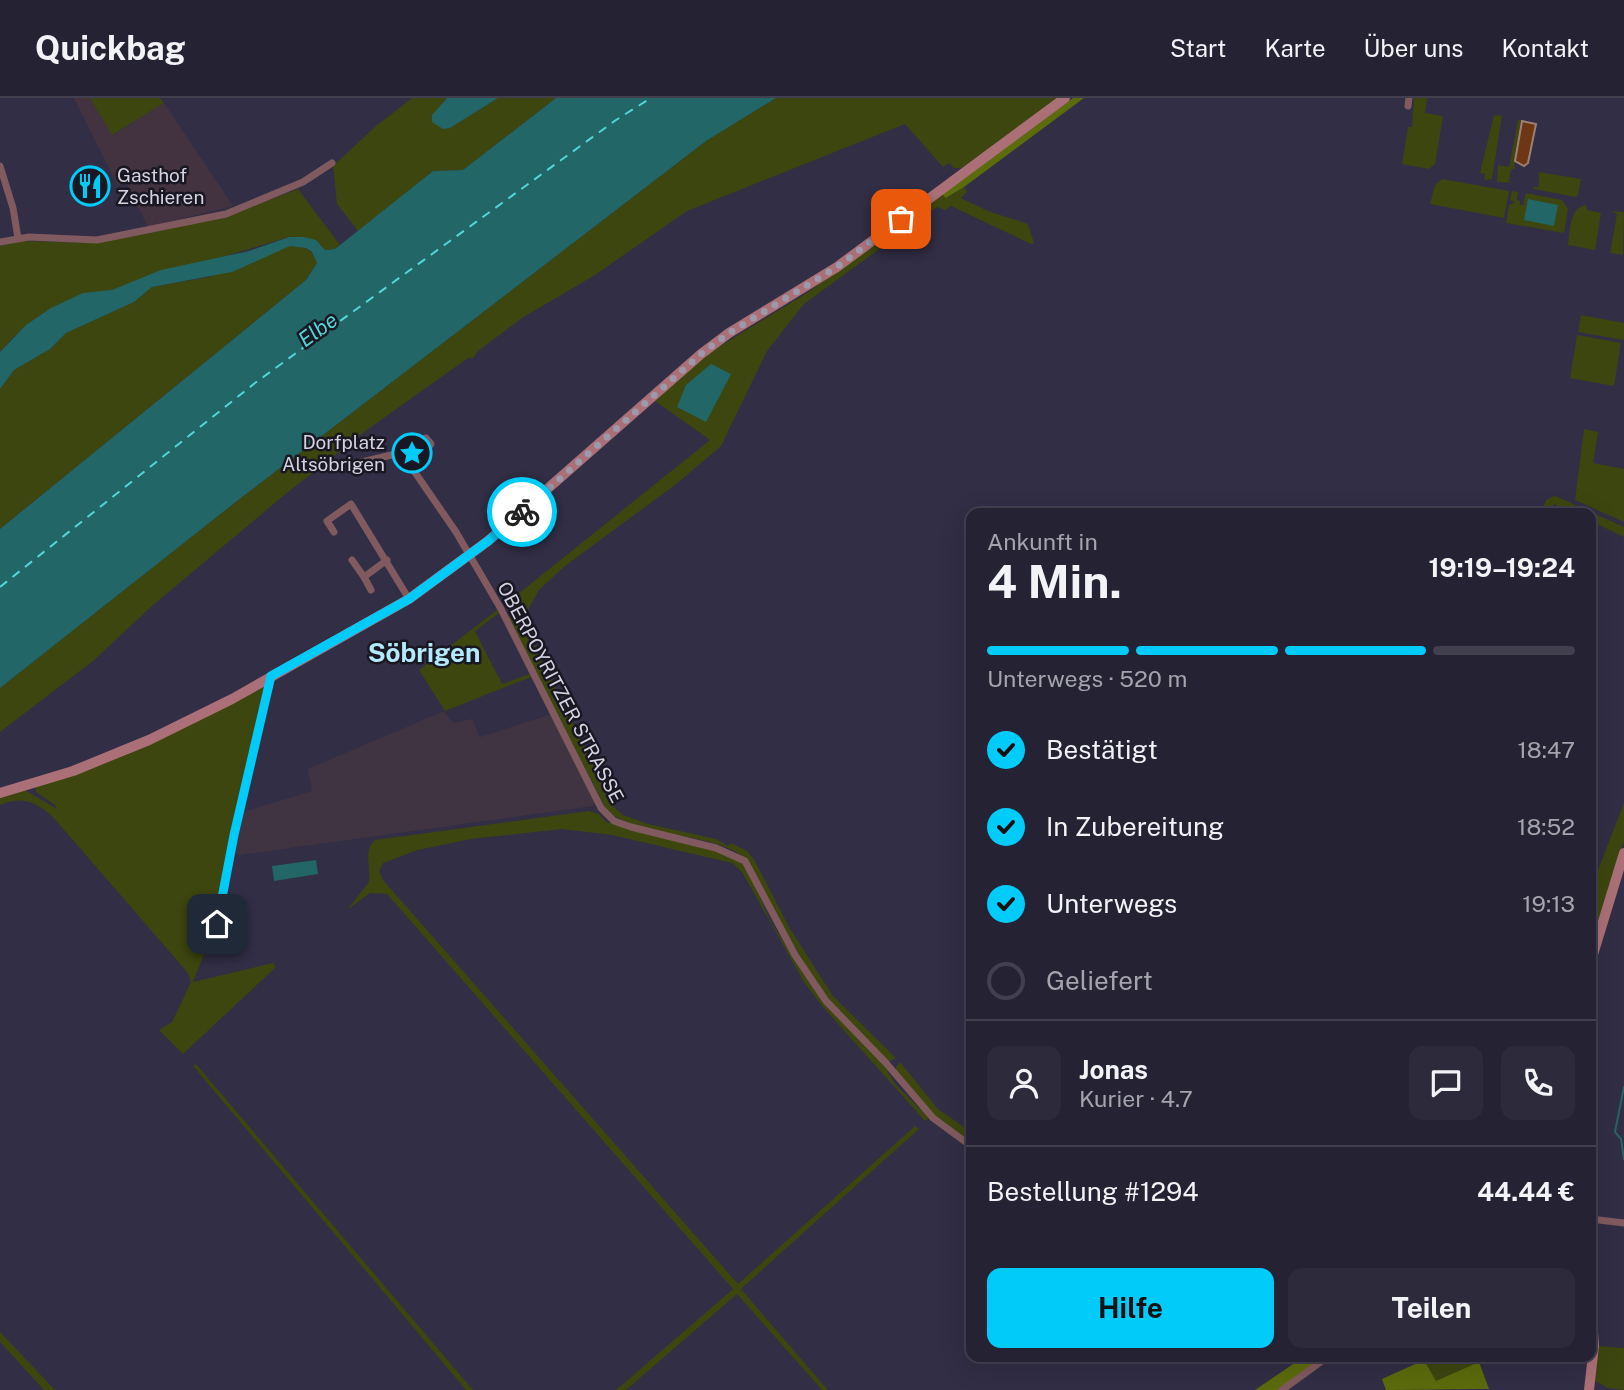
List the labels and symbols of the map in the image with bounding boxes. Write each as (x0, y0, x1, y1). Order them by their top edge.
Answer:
place label: Gasthof Zschieren (117, 164, 204, 208)
restaurant icon: Gasthof Zschieren (69, 165, 111, 207)
pin (871, 189, 931, 249)
water label: Elbe (293, 307, 342, 352)
place label: Dorfplatz Altsöbrigen (282, 431, 385, 475)
place icon: Dorfplatz Altsöbrigen (391, 432, 433, 474)
courier (487, 477, 557, 547)
street label: OBERPOYRITZER STRASSE (493, 578, 629, 806)
district label: Söbrigen (368, 637, 480, 668)
pin (187, 894, 247, 954)

